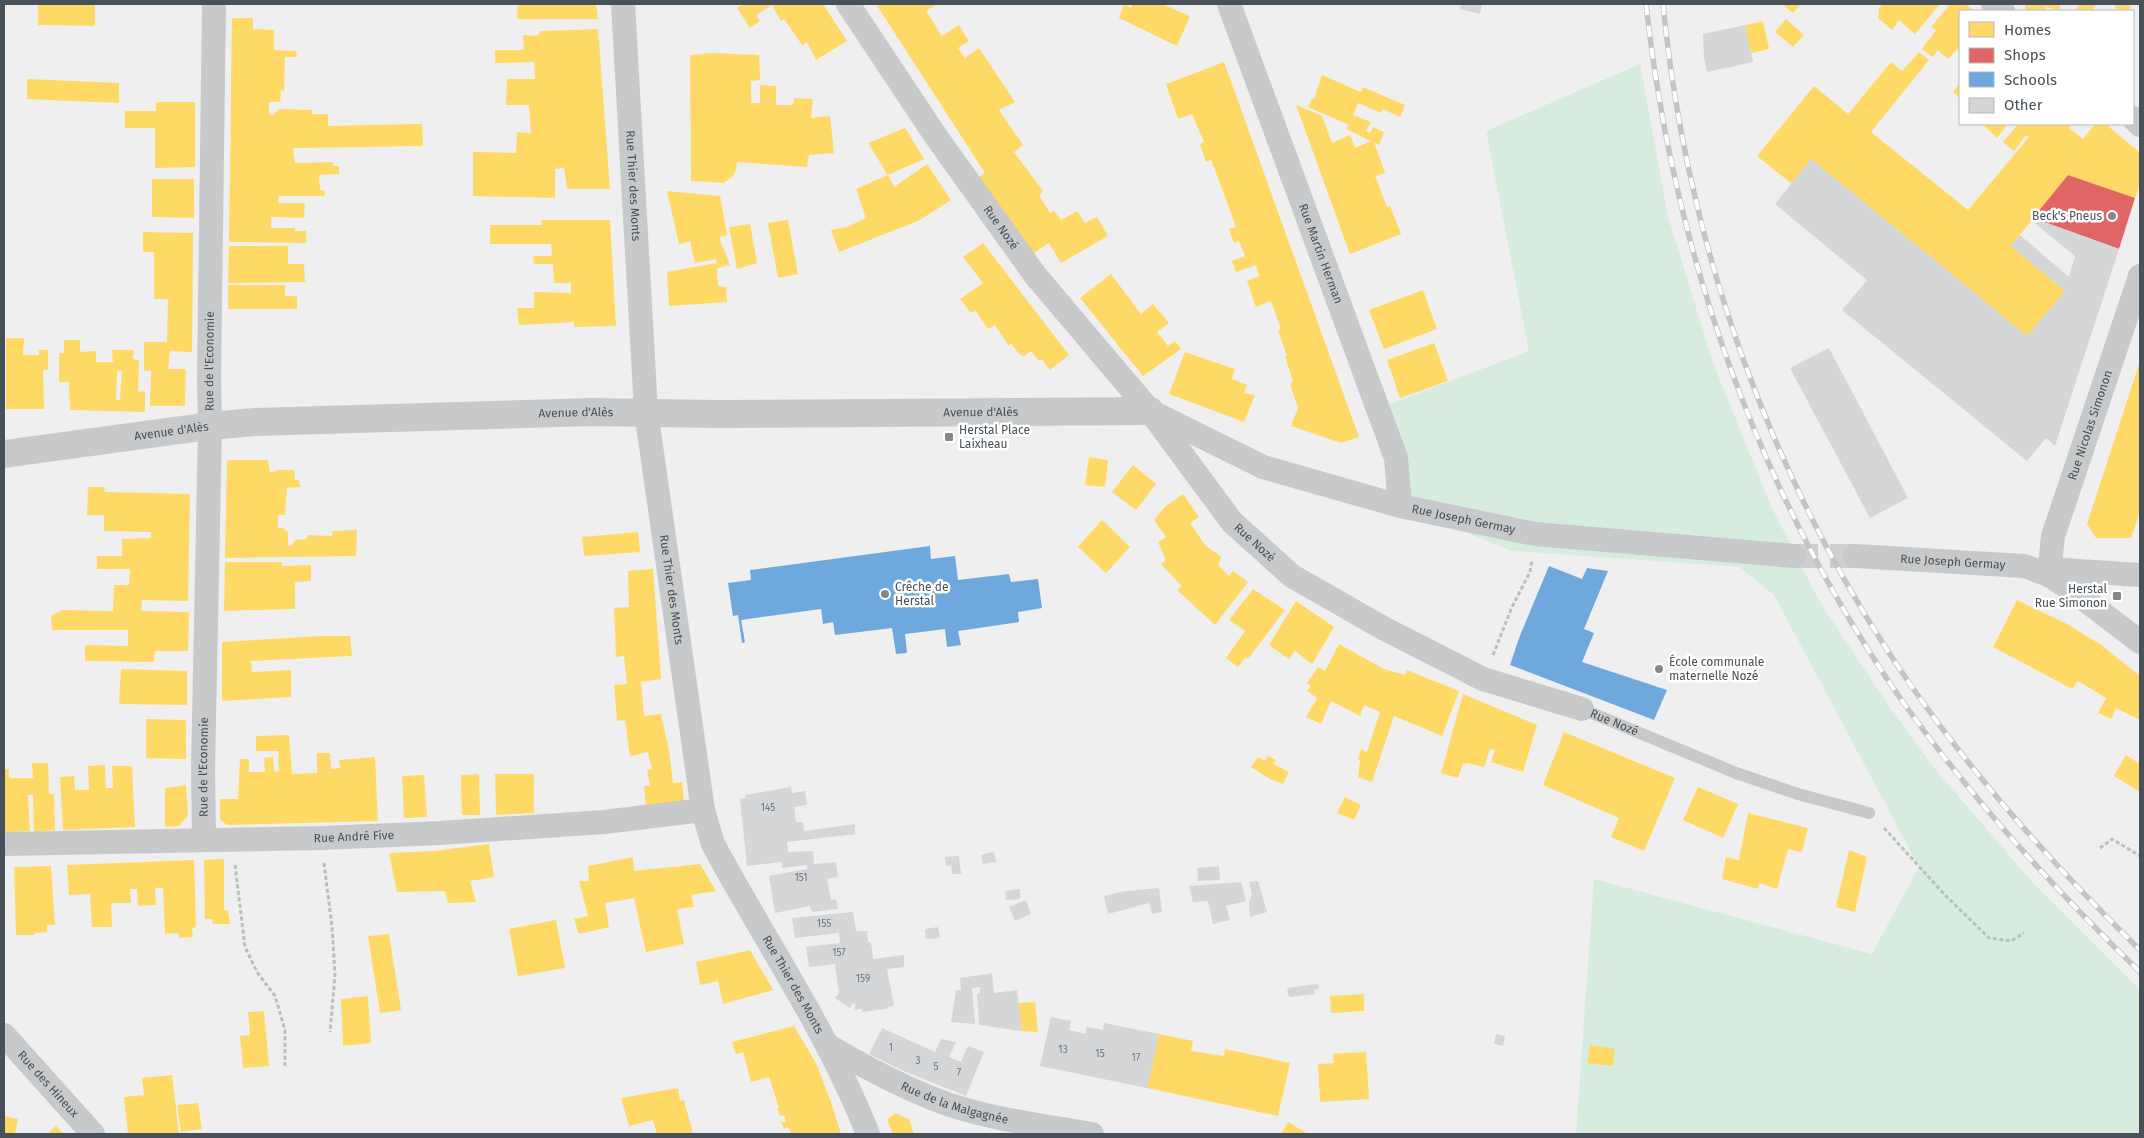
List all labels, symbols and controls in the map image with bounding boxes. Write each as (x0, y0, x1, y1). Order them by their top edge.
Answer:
legend (1959, 10, 2134, 125)
text: Homes (2004, 21, 2051, 39)
text: Shops (2004, 46, 2046, 64)
text: Schools (2004, 71, 2057, 89)
text: Other (2004, 96, 2043, 114)
street label: Rue Thier des Monts (623, 130, 643, 242)
street label: Rue Martin Herman (1296, 202, 1346, 306)
street label: Rue Nozé (981, 203, 1022, 252)
place label: Beck's Pneus (2032, 209, 2102, 223)
marker: Beck's Pneus (2106, 210, 2118, 222)
street label: Rue de l'Economie (202, 311, 217, 411)
street label: Rue Nicolas Simonon (2065, 368, 2115, 482)
street label: Avenue d'Alès (538, 405, 614, 421)
street label: Avenue d'Alès (943, 405, 1019, 419)
street label: Avenue d'Alès (133, 419, 210, 443)
place label: Herstal Place Laixheau (959, 423, 1030, 451)
marker: Herstal Place Laixheau (943, 431, 955, 443)
street label: Rue Joseph Germay (1410, 502, 1517, 537)
street label: Rue Nozé (1231, 520, 1278, 565)
street label: Rue Thier des Monts (657, 534, 686, 646)
street label: Rue Joseph Germay (1900, 552, 2006, 572)
place label: Crêche de Herstal (895, 580, 949, 608)
place label: Herstal Rue Simonon (2035, 582, 2107, 610)
marker: Crêche de Herstal (879, 588, 891, 600)
marker: Herstal Rue Simonon (2111, 590, 2123, 602)
place label: École communale maternelle Nozé (1669, 654, 1764, 683)
marker: École communale maternelle Nozé (1653, 663, 1665, 675)
street label: Rue Nozé (1588, 706, 1640, 739)
street label: Rue de l'Economie (196, 717, 211, 817)
house number: 145 (761, 802, 775, 814)
street label: Rue André Five (314, 828, 394, 845)
house number: 151 (794, 872, 808, 884)
house number: 155 (817, 918, 831, 930)
street label: Rue Thier des Monts (760, 933, 827, 1037)
house number: 157 (832, 947, 846, 959)
house number: 159 (856, 973, 870, 985)
house number: 1 (889, 1042, 893, 1054)
house number: 13 (1058, 1044, 1068, 1056)
street label: Rue des Hineux (15, 1048, 82, 1120)
house number: 15 (1095, 1048, 1105, 1060)
house number: 17 (1132, 1052, 1141, 1064)
house number: 3 (916, 1055, 921, 1067)
house number: 5 (933, 1061, 939, 1073)
house number: 7 (957, 1067, 962, 1079)
street label: Rue de la Malgagnée (899, 1079, 1010, 1127)

